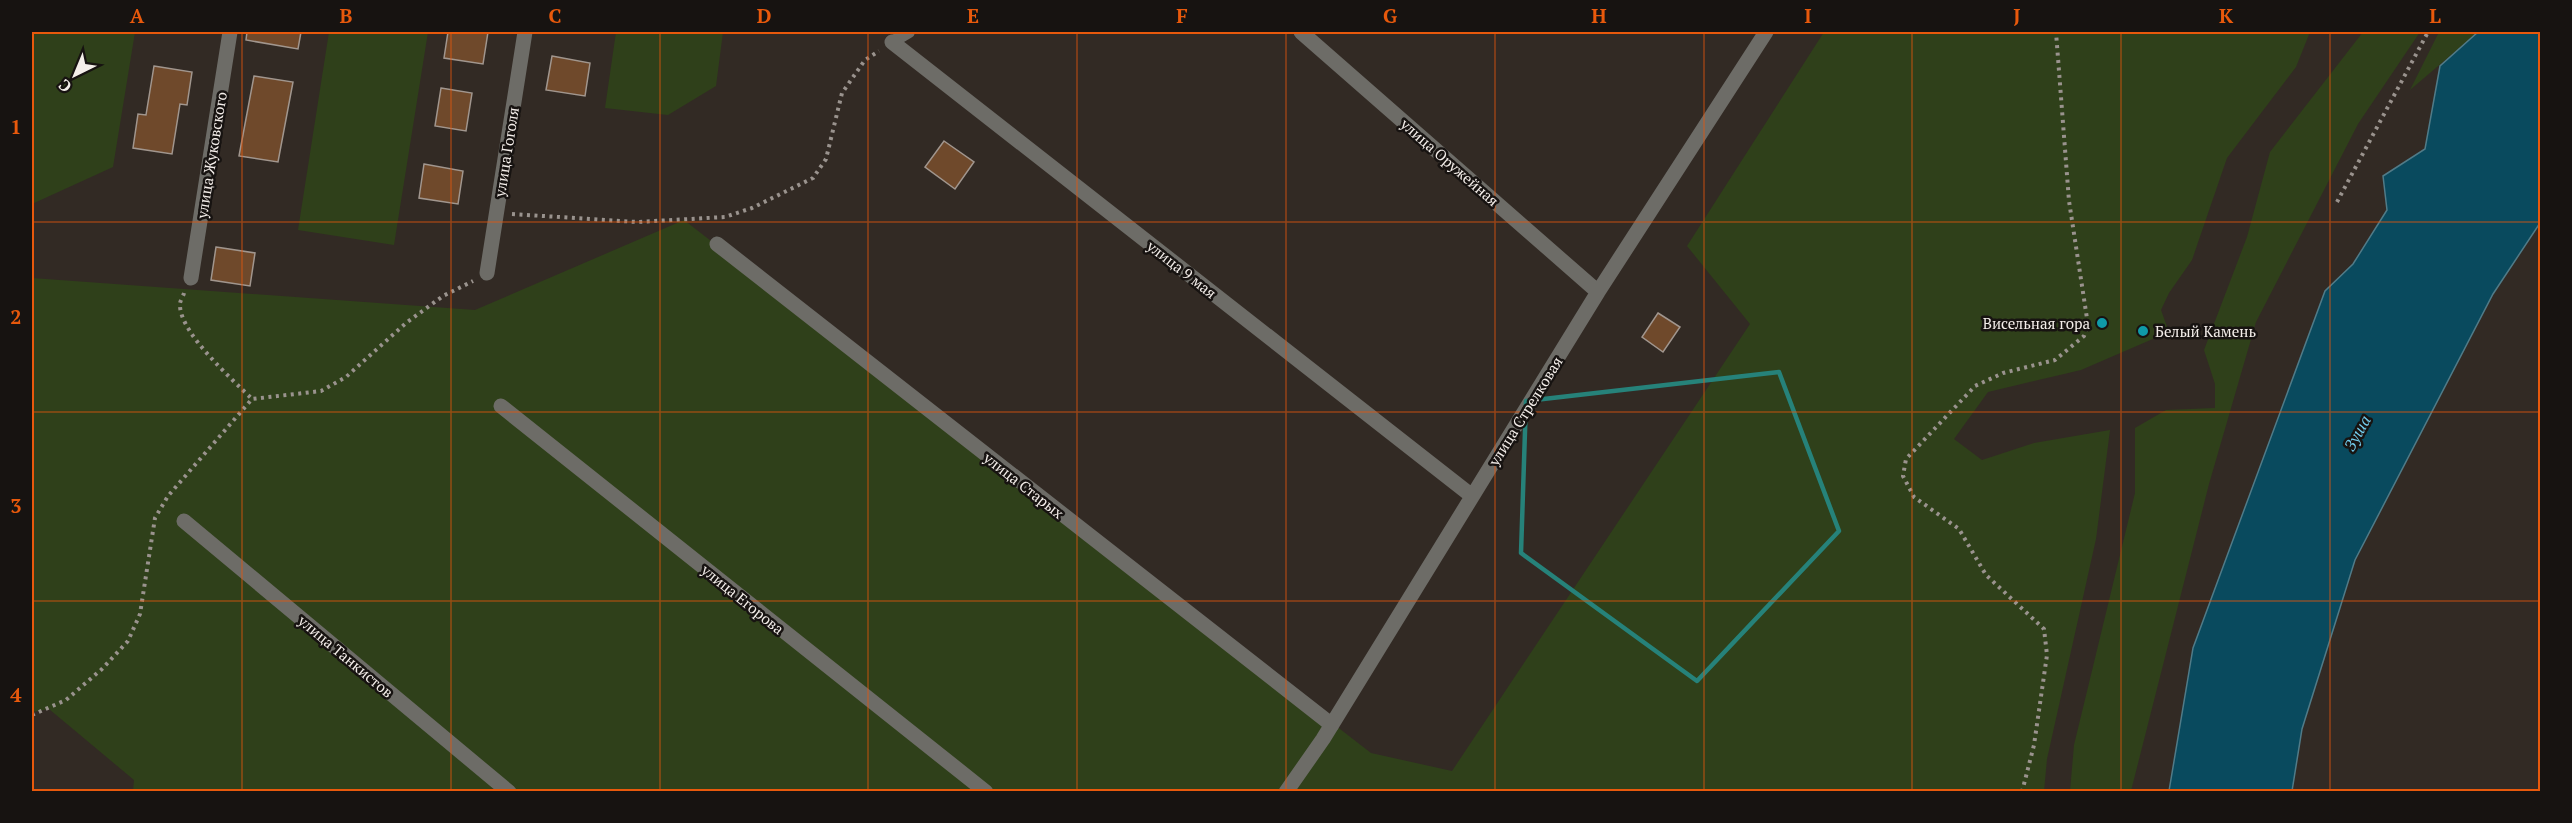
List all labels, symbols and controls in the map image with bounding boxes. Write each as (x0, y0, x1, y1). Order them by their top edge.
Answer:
text: A (130, 2, 145, 29)
text: B (340, 2, 353, 29)
text: C (548, 2, 562, 29)
text: D (757, 2, 771, 29)
text: E (967, 2, 979, 29)
text: F (1176, 2, 1188, 29)
text: G (1383, 2, 1397, 29)
text: H (1591, 2, 1607, 29)
text: I (1804, 2, 1812, 29)
text: J (2013, 2, 2021, 29)
text: K (2219, 2, 2234, 29)
text: L (2429, 2, 2441, 29)
north arrow (45, 45, 105, 105)
text: С (53, 74, 76, 98)
street label: улица Жуковского (191, 90, 231, 221)
street label: улица Гоголя (489, 106, 523, 199)
text: 1 (10, 113, 22, 140)
street label: улица Оружейная (1396, 113, 1503, 210)
street label: улица 9 мая (1142, 235, 1221, 303)
text: 2 (10, 303, 22, 330)
place label: Висельная гора (1983, 313, 2090, 333)
marker: Висельная гора (2095, 316, 2109, 330)
place label: Белый Камень (2155, 321, 2256, 341)
marker: Белый Камень (2136, 324, 2150, 338)
street label: улица Стрелковая (1483, 353, 1567, 470)
water label: Зуша (2338, 411, 2376, 455)
street label: улица Старых (979, 447, 1068, 523)
text: 3 (10, 492, 22, 519)
street label: улица Егорова (697, 559, 789, 639)
street label: улица Танкистов (294, 610, 398, 702)
text: 4 (10, 681, 22, 708)

